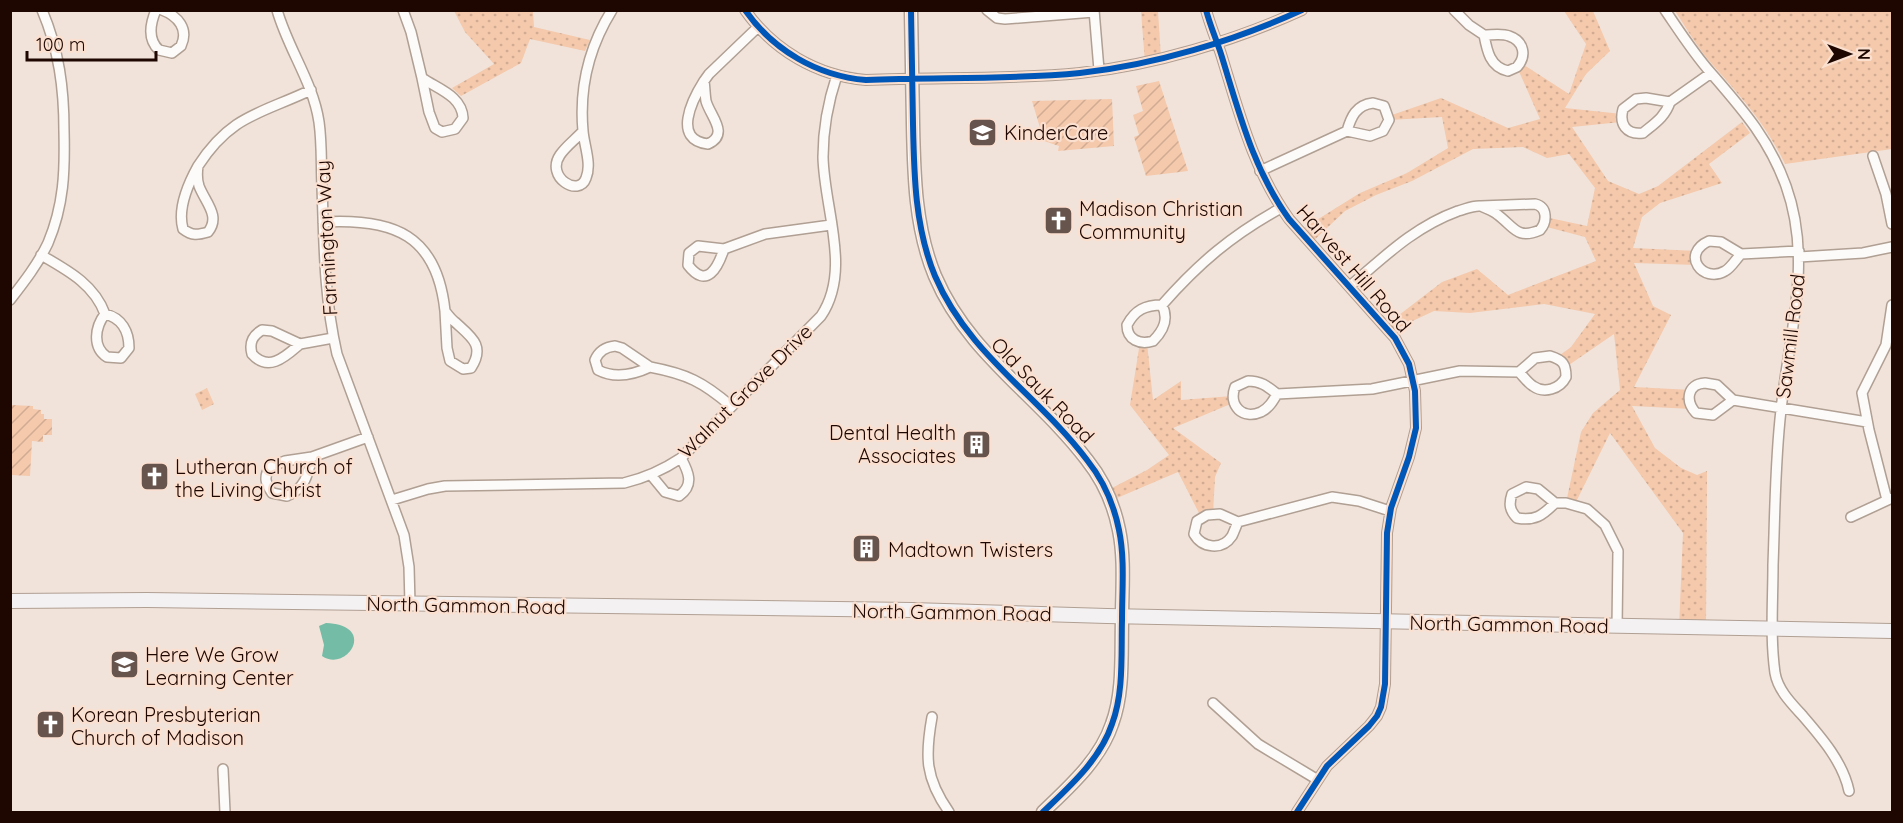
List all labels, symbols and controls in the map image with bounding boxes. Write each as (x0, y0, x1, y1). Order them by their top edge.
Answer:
scale bar (27, 24, 156, 62)
north arrow (1819, 24, 1879, 84)
text: 100 m (36, 33, 85, 56)
text: N (1854, 48, 1874, 60)
school or university icon: KinderCare (967, 116, 999, 148)
place label: KinderCare (1004, 120, 1108, 145)
street label: Farmington Way (309, 160, 343, 316)
place label: Madison Christian Community (1079, 196, 1243, 244)
street label: Harvest Hill Road (1292, 199, 1416, 337)
church icon: Madison Christian Community (1042, 204, 1074, 236)
street label: Sawmill Road (1770, 272, 1810, 400)
street label: Walnut Grove Drive (673, 319, 817, 463)
street label: Old Sauk Road (986, 332, 1100, 448)
place label: Dental Health Associates (829, 420, 956, 468)
building icon: Dental Health Associates (961, 428, 993, 460)
place label: Lutheran Church of the Living Christ (175, 454, 353, 502)
church icon: Lutheran Church of the Living Christ (138, 461, 170, 493)
building icon: Madtown Twisters (851, 533, 883, 565)
place label: Madtown Twisters (888, 537, 1053, 562)
street label: North Gammon Road (366, 591, 566, 619)
street label: North Gammon Road (852, 598, 1052, 626)
street label: North Gammon Road (1409, 610, 1609, 638)
place label: Here We Grow Learning Center (145, 642, 294, 690)
school or university icon: Here We Grow Learning Center (108, 649, 140, 681)
place label: Korean Presbyterian Church of Madison (71, 702, 261, 750)
church icon: Korean Presbyterian Church of Madison (34, 709, 66, 741)

